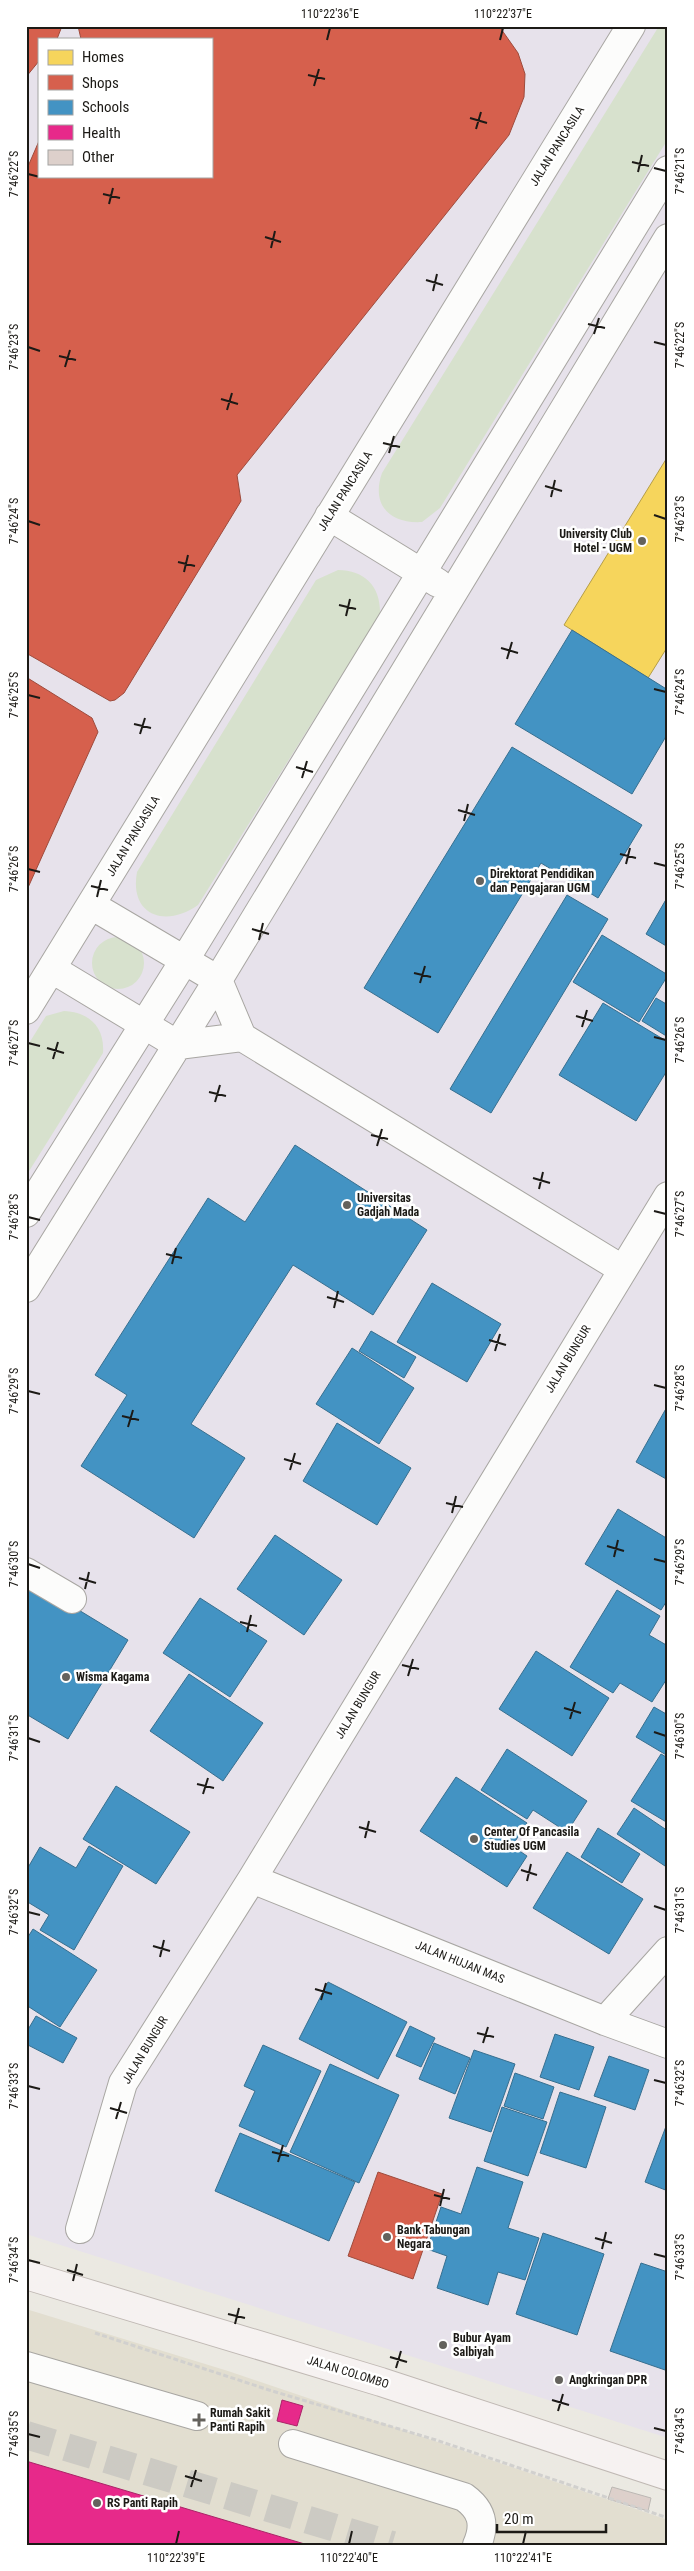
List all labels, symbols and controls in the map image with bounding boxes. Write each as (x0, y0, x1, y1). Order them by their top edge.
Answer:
text: 110°22'36"E (301, 7, 359, 21)
text: 110°22'37"E (474, 7, 532, 21)
legend (38, 38, 212, 178)
text: Homes (82, 48, 124, 66)
text: Shops (82, 74, 119, 92)
text: Schools (82, 98, 129, 116)
street label: JALAN PANCASILA (527, 103, 587, 188)
text: Health (82, 124, 121, 142)
text: Other (82, 148, 115, 166)
text: 7°46'21"S (673, 148, 687, 194)
text: 7°46'22"S (7, 151, 21, 197)
text: 7°46'22"S (673, 322, 687, 368)
text: 7°46'23"S (7, 324, 21, 370)
street label: JALAN PANCASILA (315, 448, 375, 533)
text: 7°46'23"S (673, 496, 687, 542)
text: 7°46'24"S (7, 498, 21, 544)
place label: University Club Hotel - UGM (559, 527, 632, 555)
marker: University Club Hotel - UGM (636, 535, 648, 547)
text: 7°46'24"S (673, 669, 687, 715)
text: 7°46'25"S (7, 672, 21, 718)
street label: JALAN PANCASILA (103, 793, 163, 879)
text: 7°46'25"S (673, 843, 687, 889)
text: 7°46'26"S (7, 846, 21, 892)
place label: Direktorat Pendidikan dan Pengajaran UGM (490, 867, 594, 895)
marker: Direktorat Pendidikan dan Pengajaran UGM (474, 875, 486, 887)
text: 7°46'26"S (673, 1017, 687, 1063)
text: 7°46'27"S (7, 1020, 21, 1066)
place label: Universitas Gadjah Mada (357, 1191, 420, 1219)
text: 7°46'27"S (673, 1191, 687, 1237)
text: 7°46'28"S (7, 1194, 21, 1240)
marker: Universitas Gadjah Mada (341, 1199, 353, 1211)
street label: JALAN BUNGUR (542, 1322, 594, 1395)
text: 7°46'28"S (673, 1365, 687, 1411)
text: 7°46'29"S (7, 1368, 21, 1414)
text: 7°46'29"S (673, 1539, 687, 1585)
text: 7°46'30"S (7, 1541, 21, 1587)
street label: JALAN BUNGUR (332, 1668, 384, 1741)
place label: Wisma Kagama (76, 1670, 150, 1684)
marker: Wisma Kagama (60, 1671, 72, 1683)
text: 7°46'30"S (673, 1713, 687, 1759)
text: 7°46'31"S (7, 1715, 21, 1761)
place label: Center Of Pancasila Studies UGM (484, 1825, 580, 1853)
marker: Center Of Pancasila Studies UGM (468, 1833, 480, 1845)
text: 7°46'31"S (673, 1887, 687, 1933)
text: 7°46'32"S (7, 1889, 21, 1935)
street label: JALAN HUJAN MAS (413, 1938, 507, 1986)
street label: JALAN BUNGUR (119, 2013, 171, 2086)
text: 7°46'32"S (673, 2060, 687, 2106)
text: 7°46'33"S (7, 2063, 21, 2109)
place label: Bank Tabungan Negara (397, 2223, 470, 2251)
marker: Bank Tabungan Negara (381, 2231, 393, 2243)
text: 7°46'33"S (673, 2234, 687, 2280)
text: 7°46'34"S (7, 2237, 21, 2283)
place label: Bubur Ayam Salbiyah (453, 2331, 511, 2359)
marker: Bubur Ayam Salbiyah (437, 2339, 449, 2351)
street label: JALAN COLOMBO (305, 2353, 391, 2391)
place label: Angkringan DPR (569, 2373, 647, 2387)
marker: Angkringan DPR (553, 2374, 565, 2386)
place label: Rumah Sakit Panti Rapih (210, 2406, 271, 2434)
text: 7°46'34"S (673, 2408, 687, 2454)
text: 7°46'35"S (7, 2411, 21, 2457)
marker: Rumah Sakit Panti Rapih (192, 2413, 206, 2427)
place label: RS Panti Rapih (107, 2496, 178, 2510)
marker: RS Panti Rapih (91, 2497, 103, 2509)
scale bar (497, 2501, 605, 2533)
text: 20 m (504, 2510, 534, 2528)
text: 110°22'39"E (147, 2551, 205, 2565)
text: 110°22'40"E (320, 2551, 378, 2565)
text: 110°22'41"E (494, 2551, 552, 2565)

